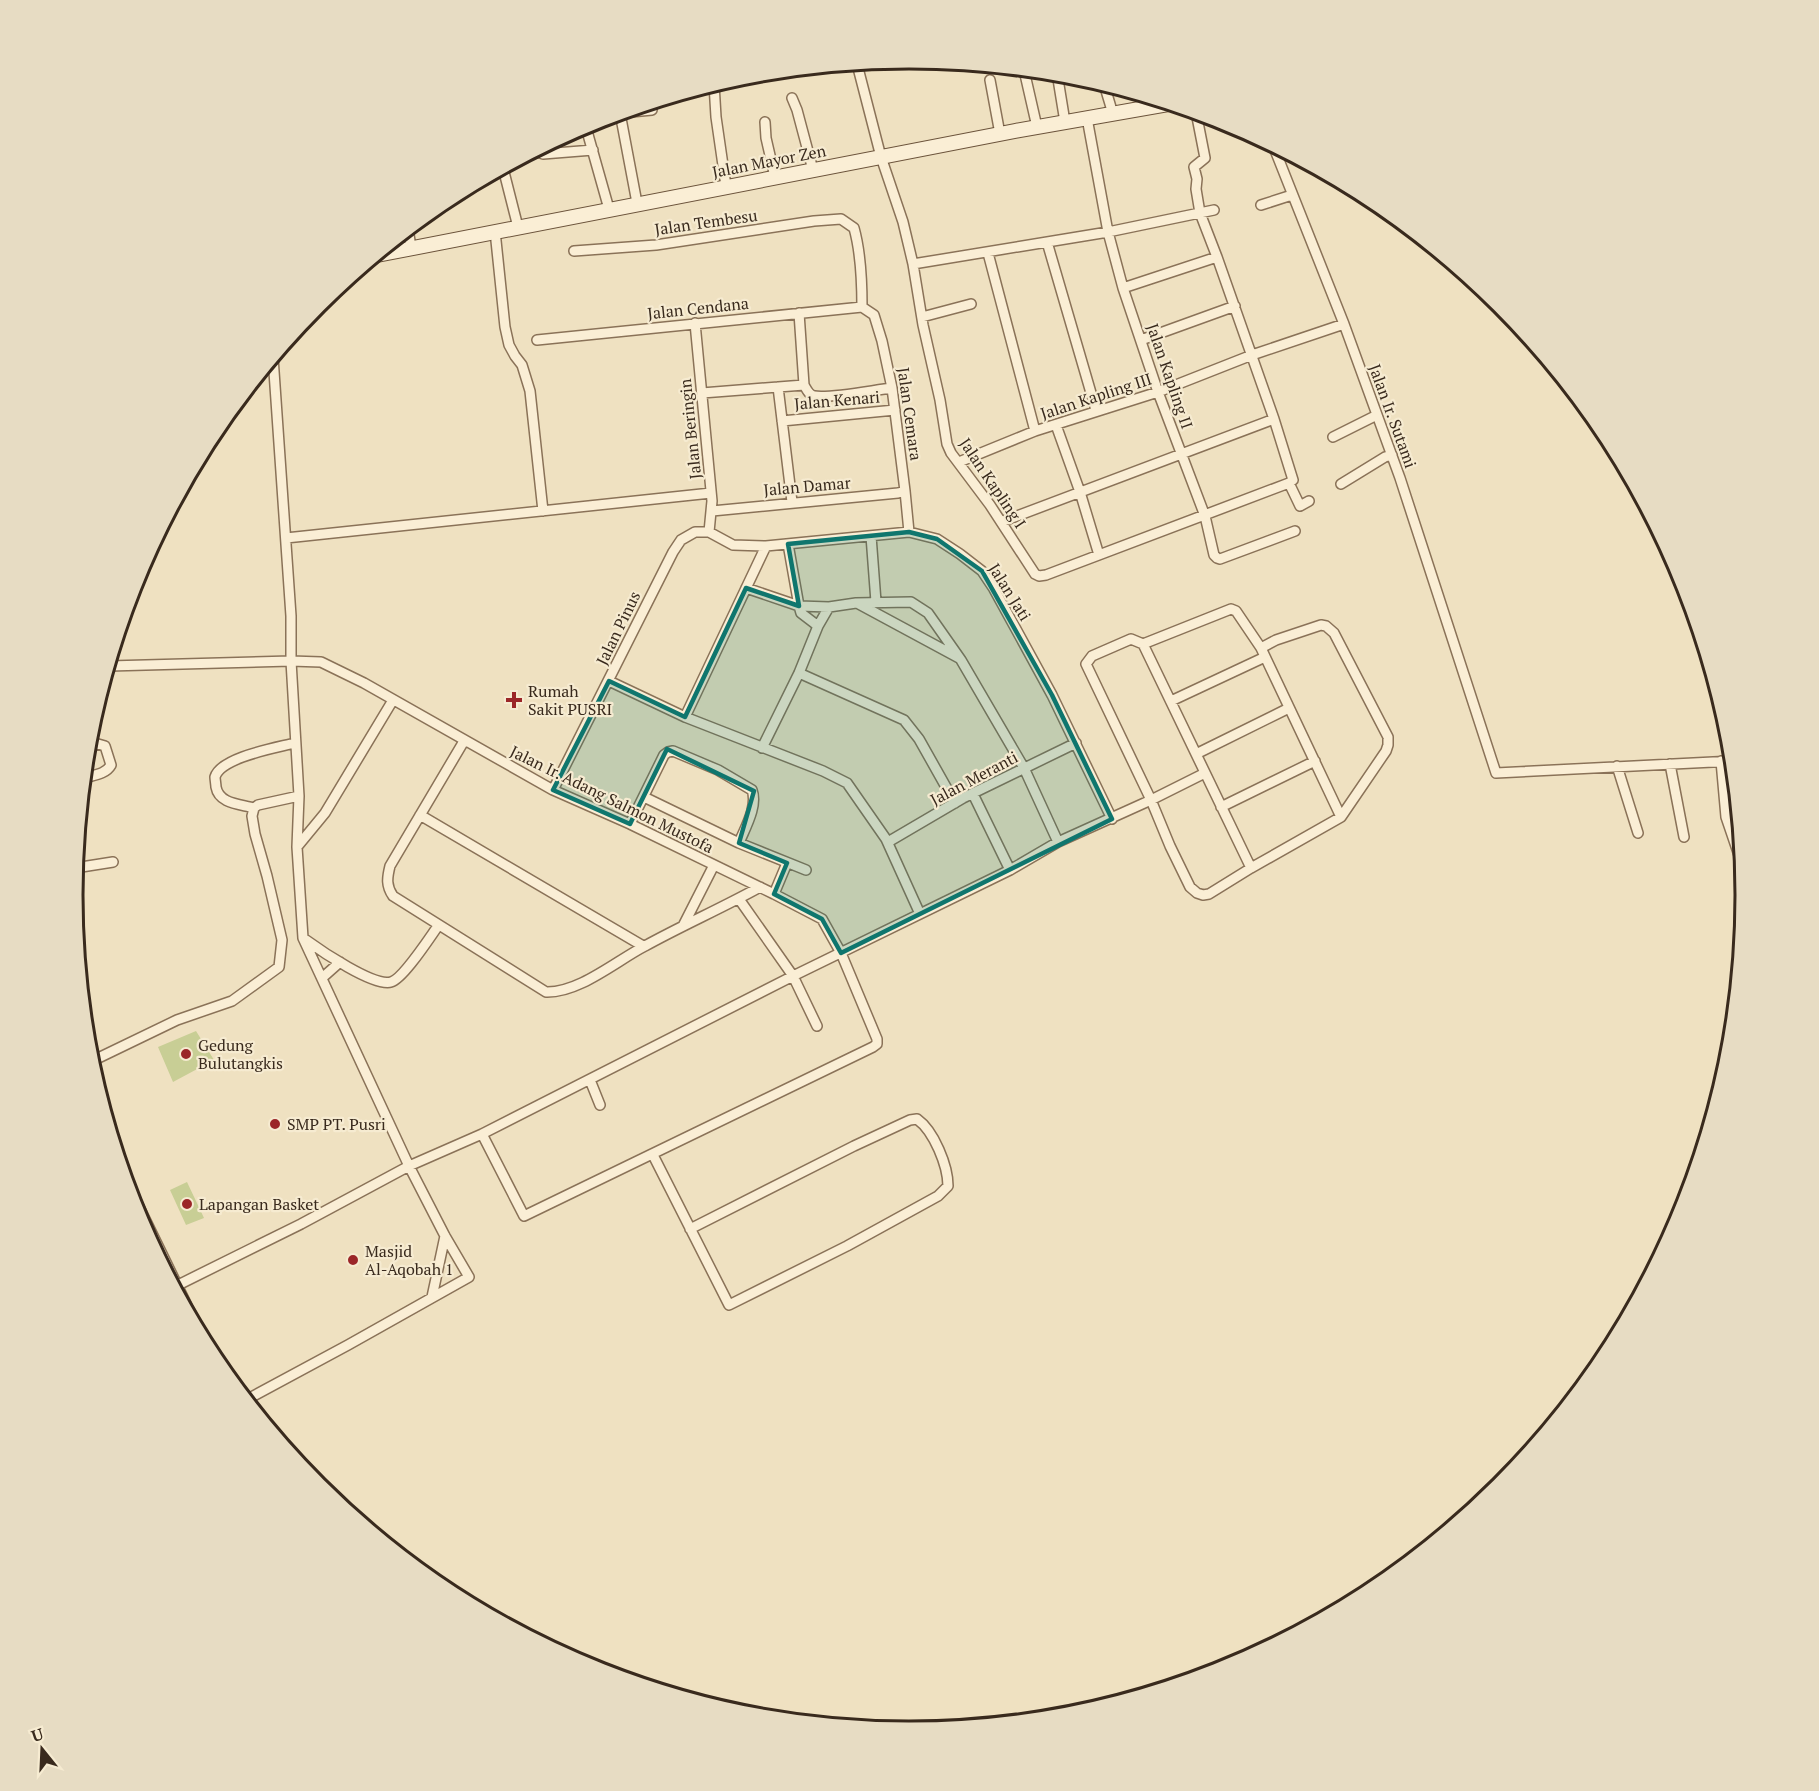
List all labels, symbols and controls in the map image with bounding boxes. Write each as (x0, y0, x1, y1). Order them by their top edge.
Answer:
street label: Jalan Mayor Zen (710, 139, 828, 183)
street label: Jalan Tembesu (653, 204, 759, 240)
street label: Jalan Cendana (646, 292, 750, 324)
street label: Jalan Kapling II (1142, 320, 1198, 432)
street label: Jalan Ir. Sutami (1364, 361, 1422, 471)
street label: Jalan Cemara (893, 366, 927, 462)
street label: Jalan Kapling III (1038, 368, 1154, 424)
street label: Jalan Beringin (674, 377, 706, 480)
street label: Jalan Kenari (793, 385, 881, 415)
street label: Jalan Kapling I (955, 434, 1031, 532)
street label: Jalan Damar (763, 471, 852, 501)
street label: Jalan Jati (984, 559, 1036, 625)
street label: Jalan Pinus (591, 587, 645, 669)
place label: Rumah Sakit PUSRI (528, 680, 612, 720)
marker: Rumah Sakit PUSRI (505, 691, 523, 709)
street label: Jalan Ir. Adang Salmon Mustofa (507, 740, 717, 858)
street label: Jalan Meranti (926, 746, 1022, 810)
place label: Gedung Bulutangkis (198, 1034, 283, 1074)
marker: Gedung Bulutangkis (179, 1047, 193, 1061)
place label: SMP PT. Pusri (287, 1113, 386, 1135)
marker: SMP PT. Pusri (268, 1117, 282, 1131)
place label: Lapangan Basket (199, 1193, 319, 1215)
marker: Lapangan Basket (180, 1197, 194, 1211)
place label: Masjid Al-Aqobah 1 (365, 1240, 453, 1280)
marker: Masjid Al-Aqobah 1 (346, 1253, 360, 1267)
north arrow (12, 1719, 72, 1779)
text: U (29, 1722, 47, 1747)

